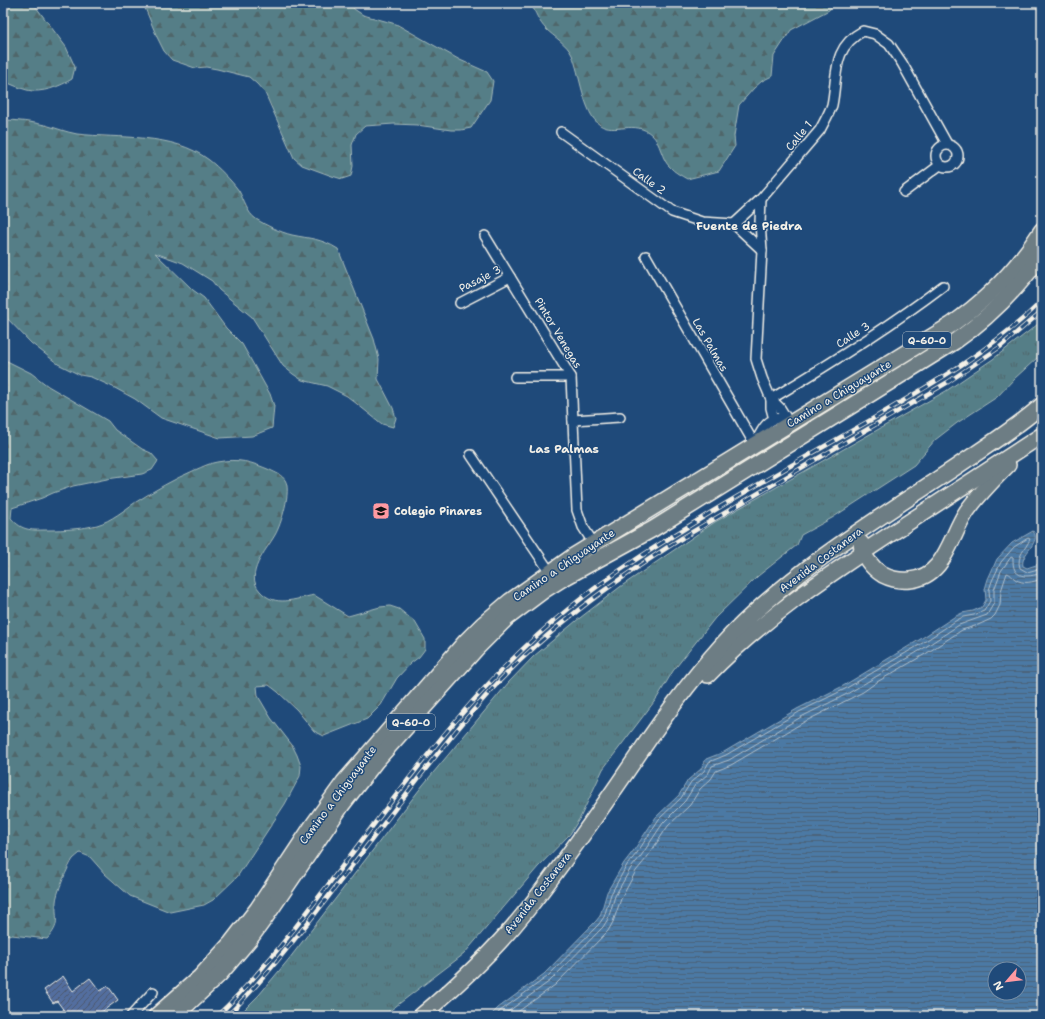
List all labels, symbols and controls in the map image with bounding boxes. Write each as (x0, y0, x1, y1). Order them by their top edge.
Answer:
street label: Calle 1 (782, 118, 816, 154)
street label: Calle 2 (629, 164, 669, 198)
district label: Fuente de Piedra (696, 218, 803, 234)
street label: Pasaje 3 (456, 262, 504, 296)
street label: Pintor Venegas (531, 295, 585, 371)
street label: Las Palmas (689, 315, 731, 375)
street label: Calle 3 (833, 318, 873, 352)
road number: Q-60-O (903, 332, 951, 348)
street label: Camino a Chiguayante (784, 357, 894, 431)
district label: Las Palmas (529, 441, 599, 457)
school or university icon: Colegio Pinares (371, 501, 391, 521)
place label: Colegio Pinares (394, 504, 482, 519)
street label: Avenida Costanera (776, 524, 866, 596)
street label: Camino a Chiguayante (510, 525, 618, 605)
road number: Q-60-O (387, 714, 435, 730)
street label: Camino a Chiguayante (296, 743, 380, 847)
street label: Avenida Costanera (501, 849, 575, 937)
north arrow (987, 961, 1027, 1001)
text: N (990, 978, 1007, 993)

